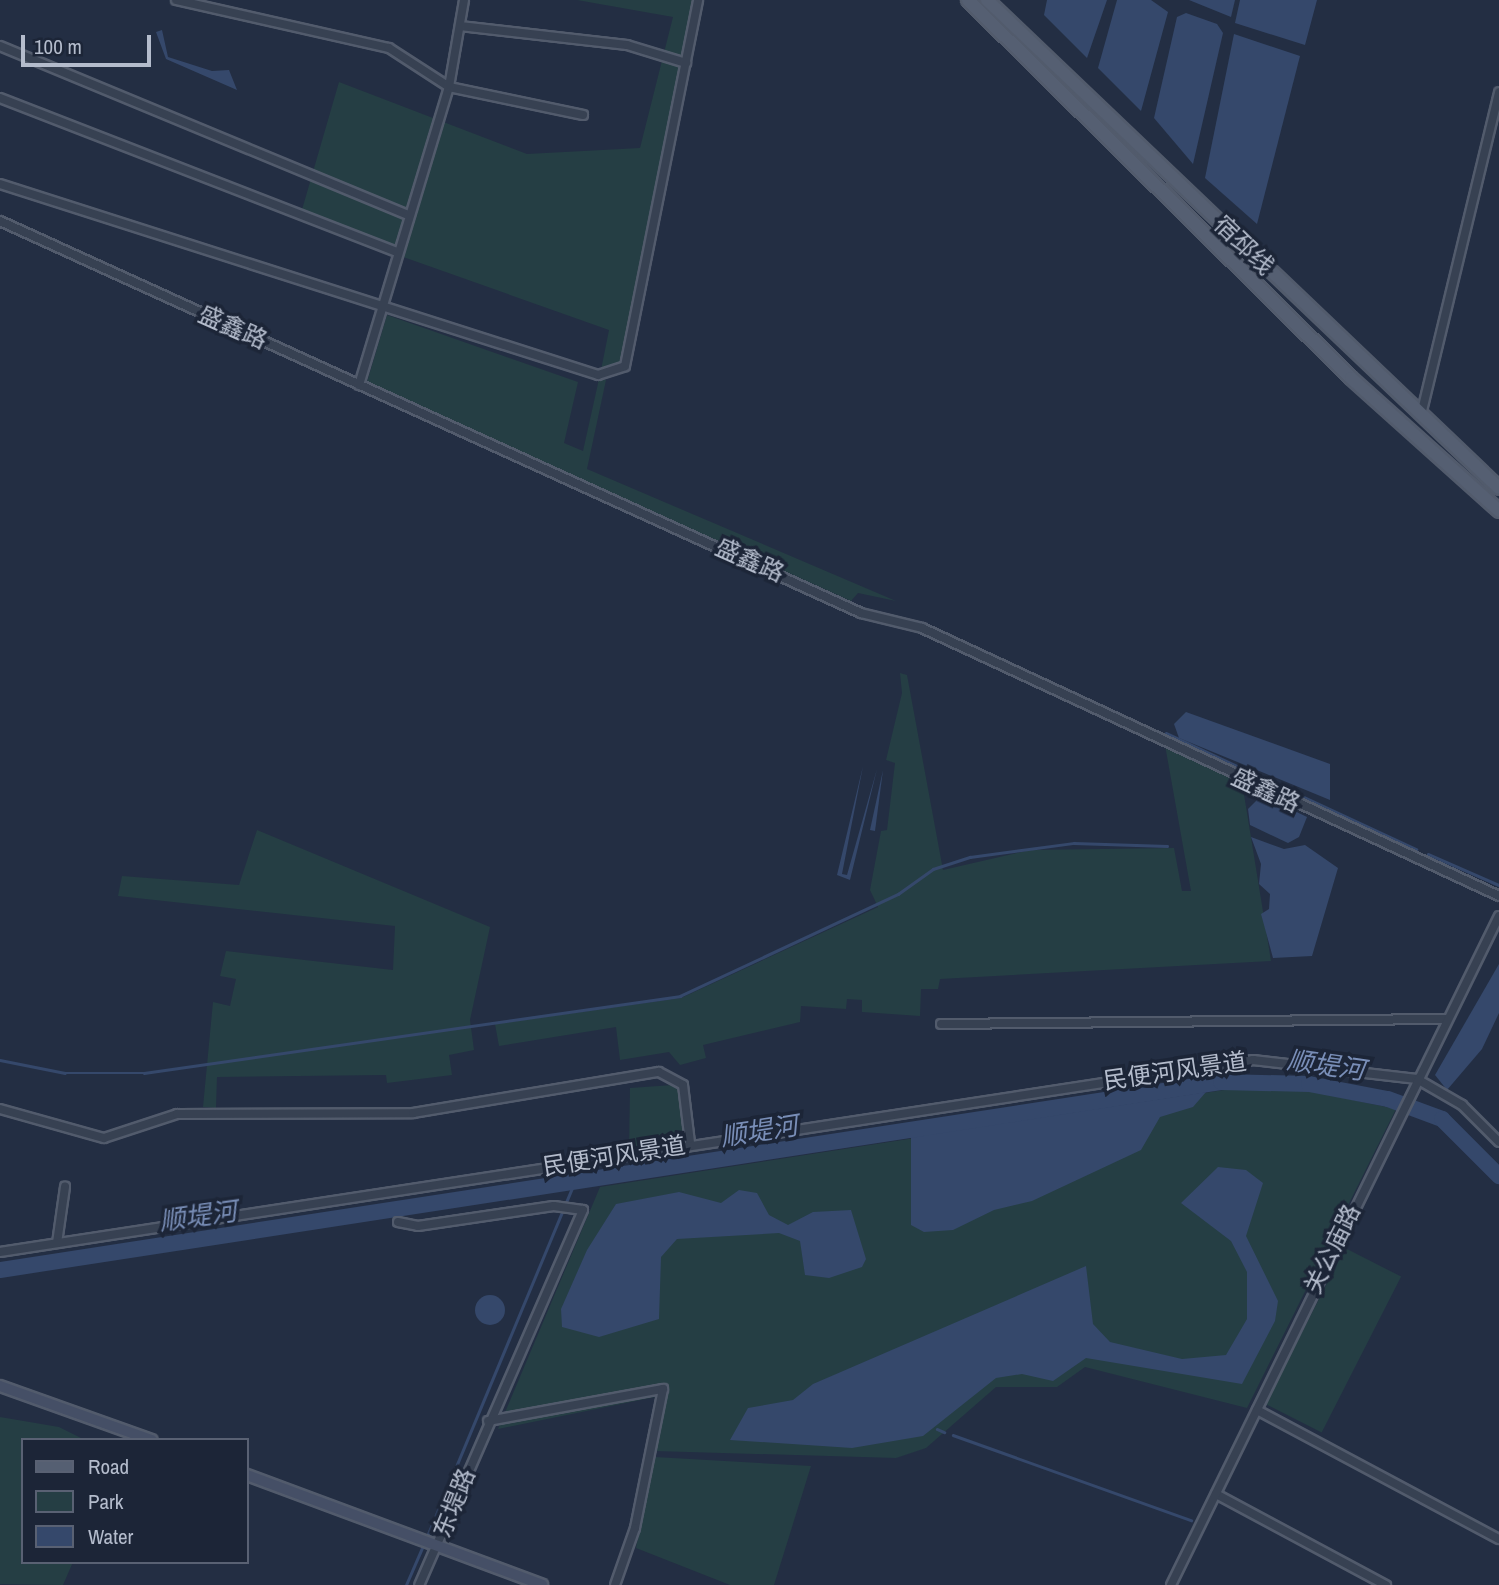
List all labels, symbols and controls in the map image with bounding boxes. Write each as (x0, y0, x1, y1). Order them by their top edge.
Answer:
scale bar (24, 21, 154, 65)
text: 100 m (34, 32, 82, 61)
street label: 宿邳线 (1208, 210, 1280, 280)
street label: 盛鑫路 (194, 299, 272, 355)
street label: 盛鑫路 (711, 532, 789, 588)
street label: 盛鑫路 (1227, 762, 1305, 818)
water label: 顺堤河 (1285, 1044, 1367, 1086)
street label: 民便河风景道 (1102, 1047, 1248, 1095)
water label: 顺堤河 (718, 1109, 800, 1153)
street label: 民便河风景道 (541, 1131, 687, 1181)
water label: 顺堤河 (157, 1195, 239, 1237)
street label: 关公庙路 (1298, 1200, 1366, 1298)
legend (21, 1438, 248, 1564)
text: Road (88, 1452, 129, 1481)
street label: 东堤路 (427, 1464, 481, 1542)
text: Park (88, 1487, 123, 1516)
text: Water (88, 1522, 133, 1551)

